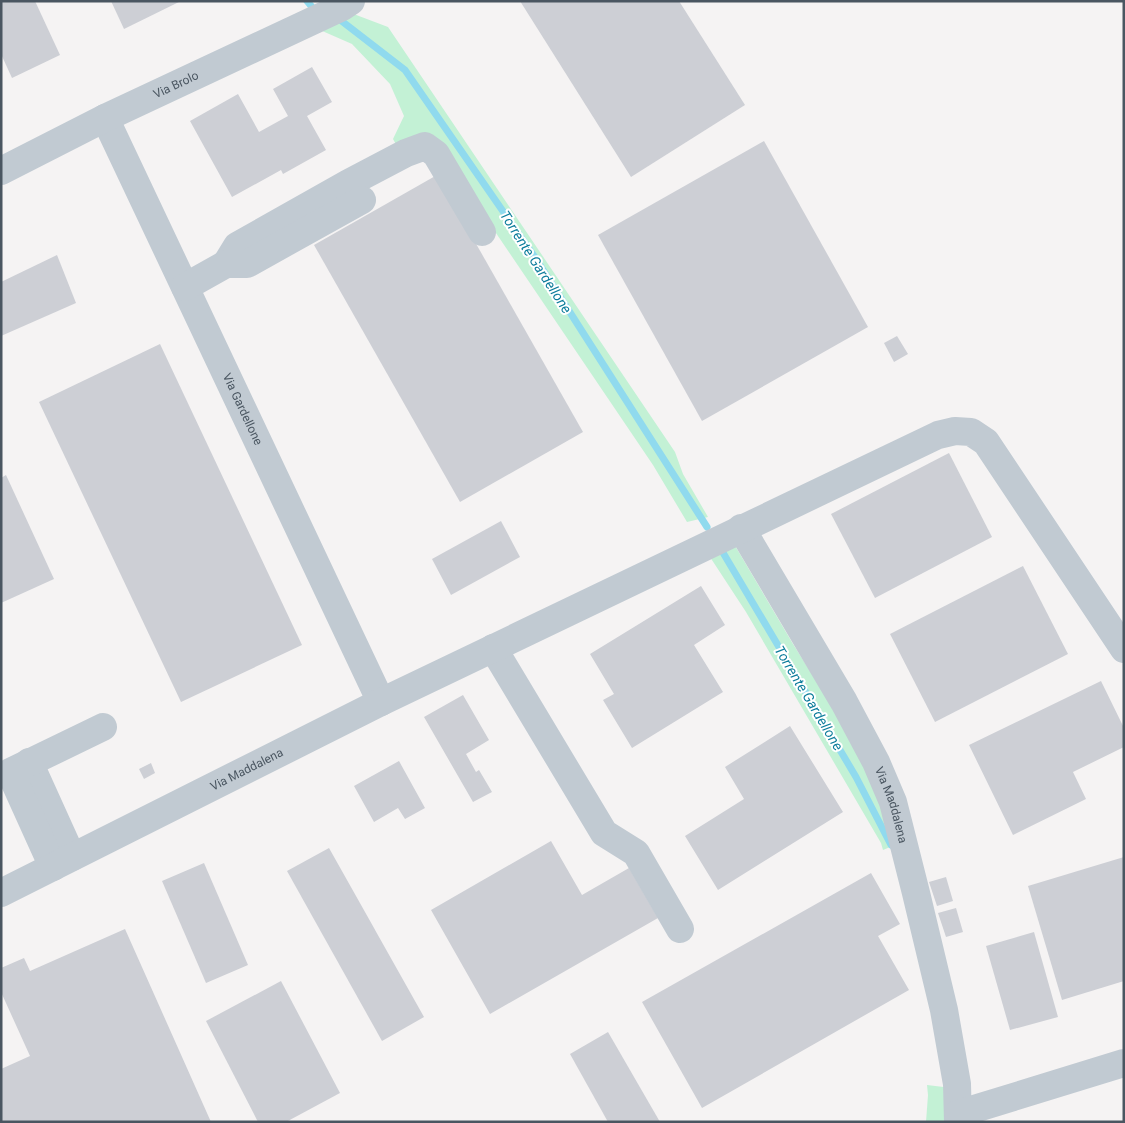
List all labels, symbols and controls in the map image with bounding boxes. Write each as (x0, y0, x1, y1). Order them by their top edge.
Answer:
street label: Via Brolo (151, 68, 201, 101)
water label: Torrente Gardellone (497, 208, 575, 316)
street label: Via Gardellone (220, 371, 265, 447)
water label: Torrente Gardellone (771, 643, 847, 753)
street label: Via Maddalena (208, 745, 285, 794)
street label: Via Maddalena (872, 765, 910, 845)

